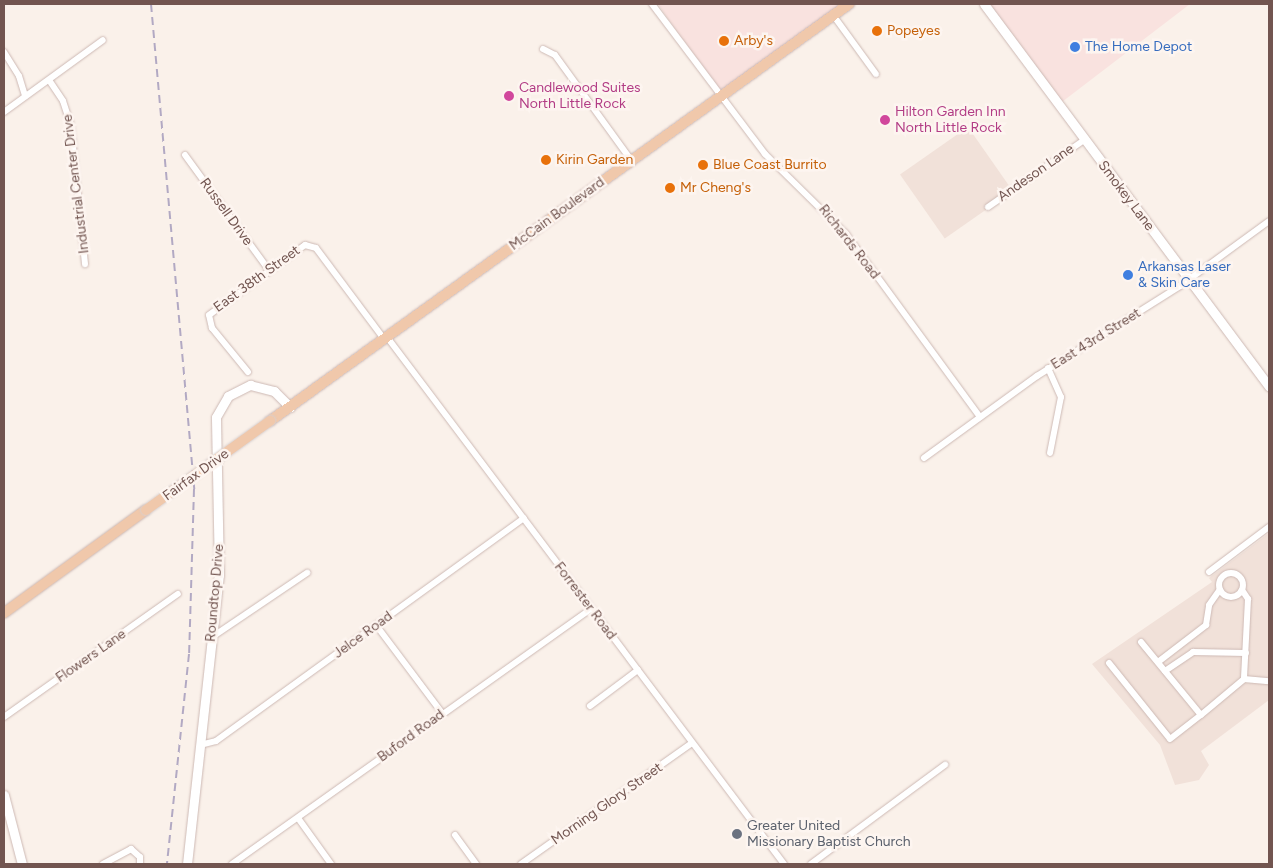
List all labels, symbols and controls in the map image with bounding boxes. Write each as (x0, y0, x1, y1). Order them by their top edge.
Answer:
place label: Popeyes (887, 23, 940, 39)
marker: Popeyes (871, 25, 883, 37)
place label: Arby's (734, 33, 773, 49)
marker: Arby's (718, 35, 730, 47)
place label: The Home Depot (1085, 39, 1192, 55)
marker: The Home Depot (1069, 41, 1081, 53)
place label: Candlewood Suites North Little Rock (519, 80, 641, 112)
marker: Candlewood Suites North Little Rock (503, 90, 515, 102)
place label: Hilton Garden Inn North Little Rock (895, 104, 1006, 136)
street label: Industrial Center Drive (59, 113, 93, 255)
marker: Hilton Garden Inn North Little Rock (879, 114, 891, 126)
street label: Andeson Lane (995, 141, 1077, 205)
place label: Kirin Garden (556, 152, 633, 168)
marker: Kirin Garden (540, 154, 552, 166)
place label: Blue Coast Burrito (713, 157, 827, 173)
street label: Smokey Lane (1094, 158, 1158, 234)
marker: Blue Coast Burrito (697, 159, 709, 171)
street label: McCain Boulevard (506, 174, 608, 254)
street label: Russell Drive (196, 175, 256, 249)
place label: Mr Cheng's (680, 180, 751, 196)
marker: Mr Cheng's (664, 182, 676, 194)
street label: Richards Road (815, 201, 883, 283)
street label: East 38th Street (211, 242, 303, 316)
place label: Arkansas Laser & Skin Care (1138, 259, 1231, 292)
marker: Arkansas Laser & Skin Care (1122, 269, 1134, 281)
street label: East 43rd Street (1048, 305, 1144, 373)
street label: Fairfax Drive (160, 445, 232, 505)
street label: Roundtop Drive (202, 543, 228, 643)
street label: Forrester Road (550, 559, 620, 643)
street label: Jelce Road (330, 608, 396, 662)
street label: Flowers Lane (53, 626, 129, 686)
street label: Buford Road (374, 706, 448, 766)
street label: Morning Glory Street (548, 759, 666, 849)
place label: Greater United Missionary Baptist Church (747, 818, 911, 850)
marker: Greater United Missionary Baptist Church (731, 828, 743, 840)

